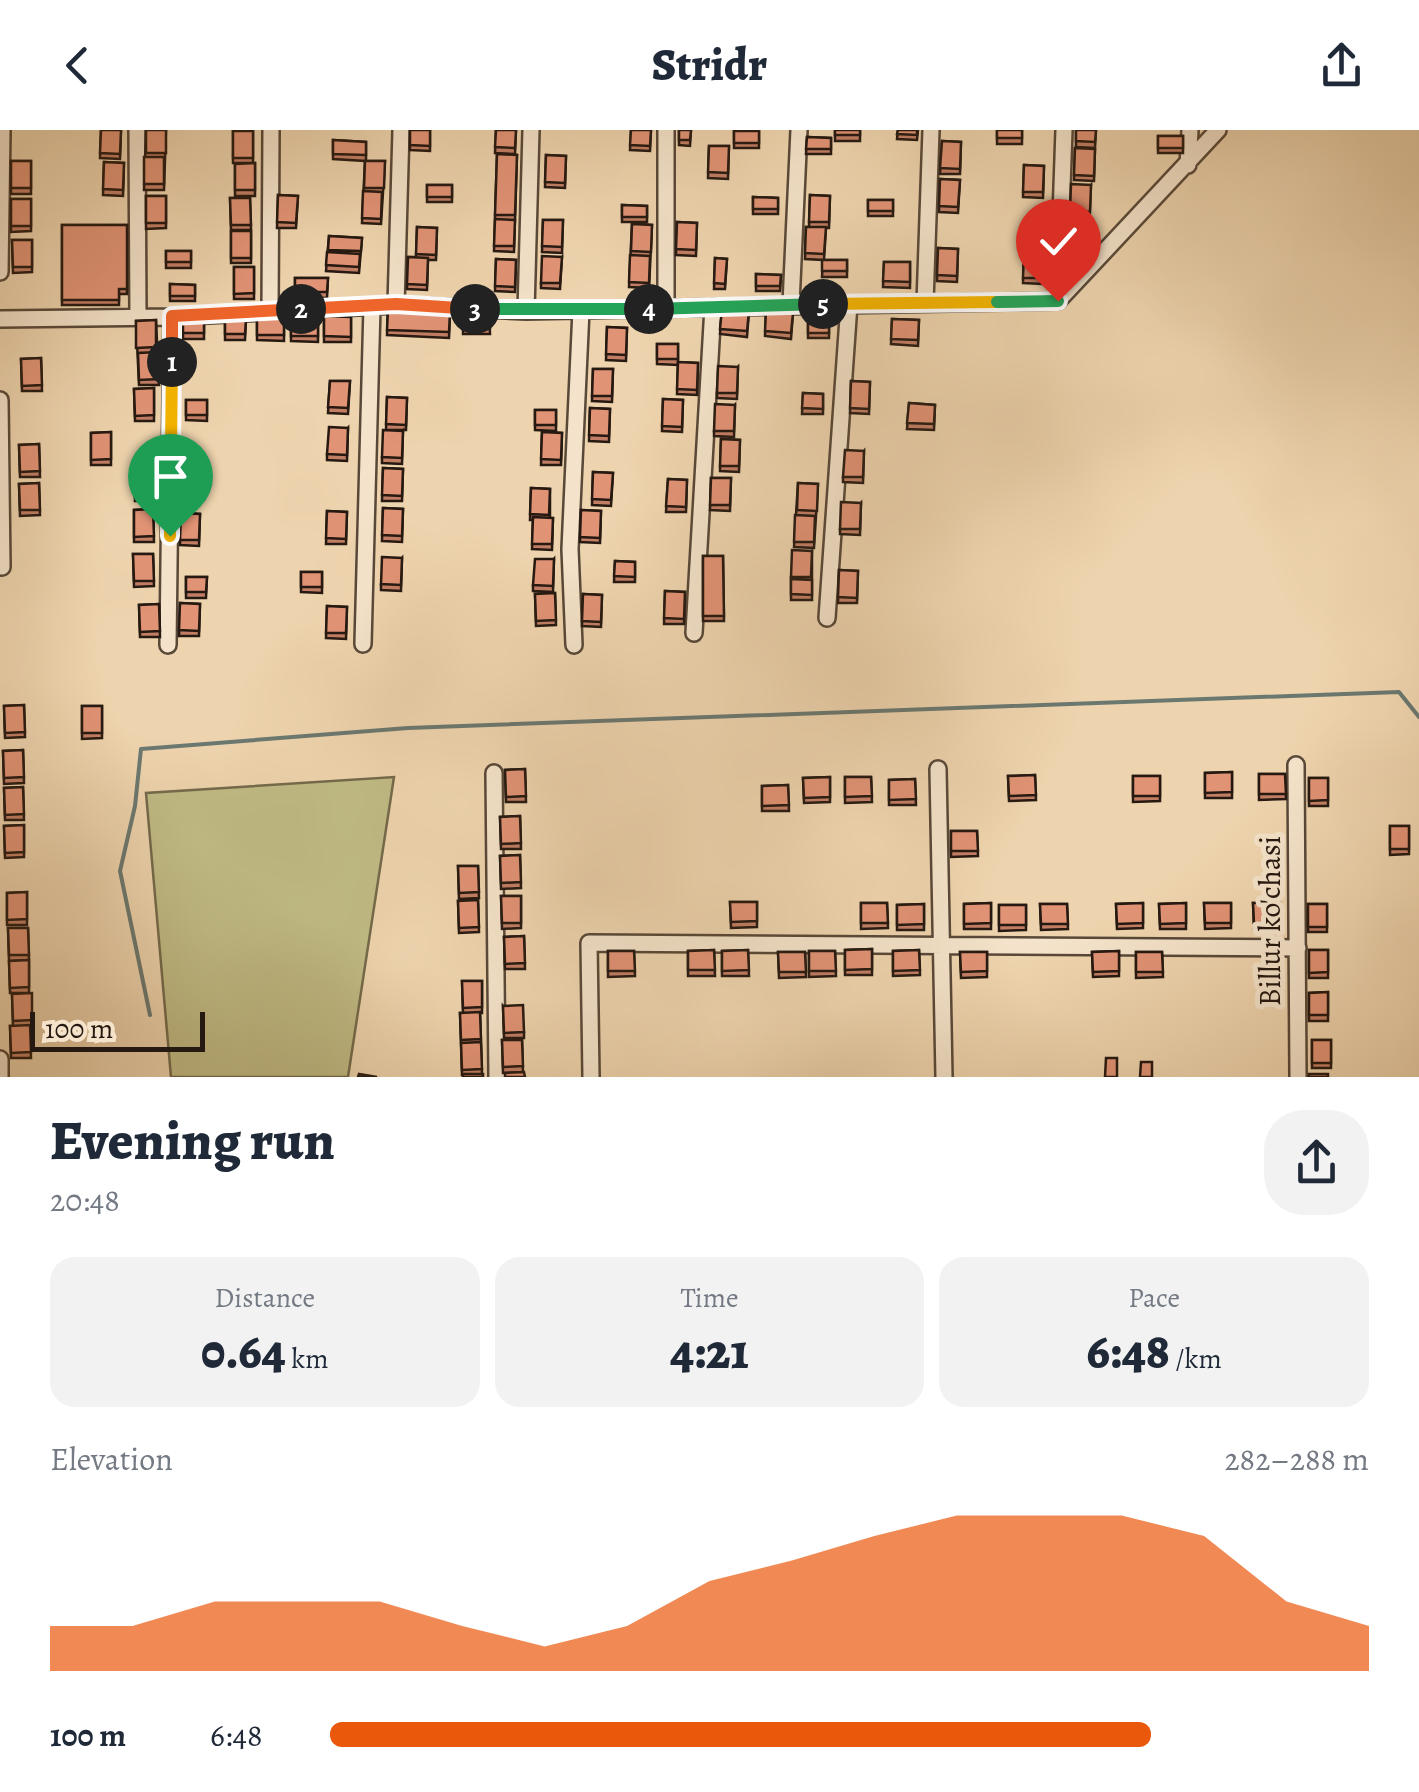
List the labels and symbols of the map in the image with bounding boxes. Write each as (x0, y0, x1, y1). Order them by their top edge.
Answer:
pin (1016, 199, 1101, 302)
pin: 5 (798, 279, 848, 329)
pin: 2 (276, 284, 326, 334)
pin: 3 (450, 284, 500, 334)
pin: 4 (624, 284, 674, 334)
pin: 1 (147, 337, 197, 387)
pin (128, 434, 213, 537)
street label: Billur ko'chasi (1250, 836, 1290, 1006)
scale bar (30, 1007, 205, 1051)

